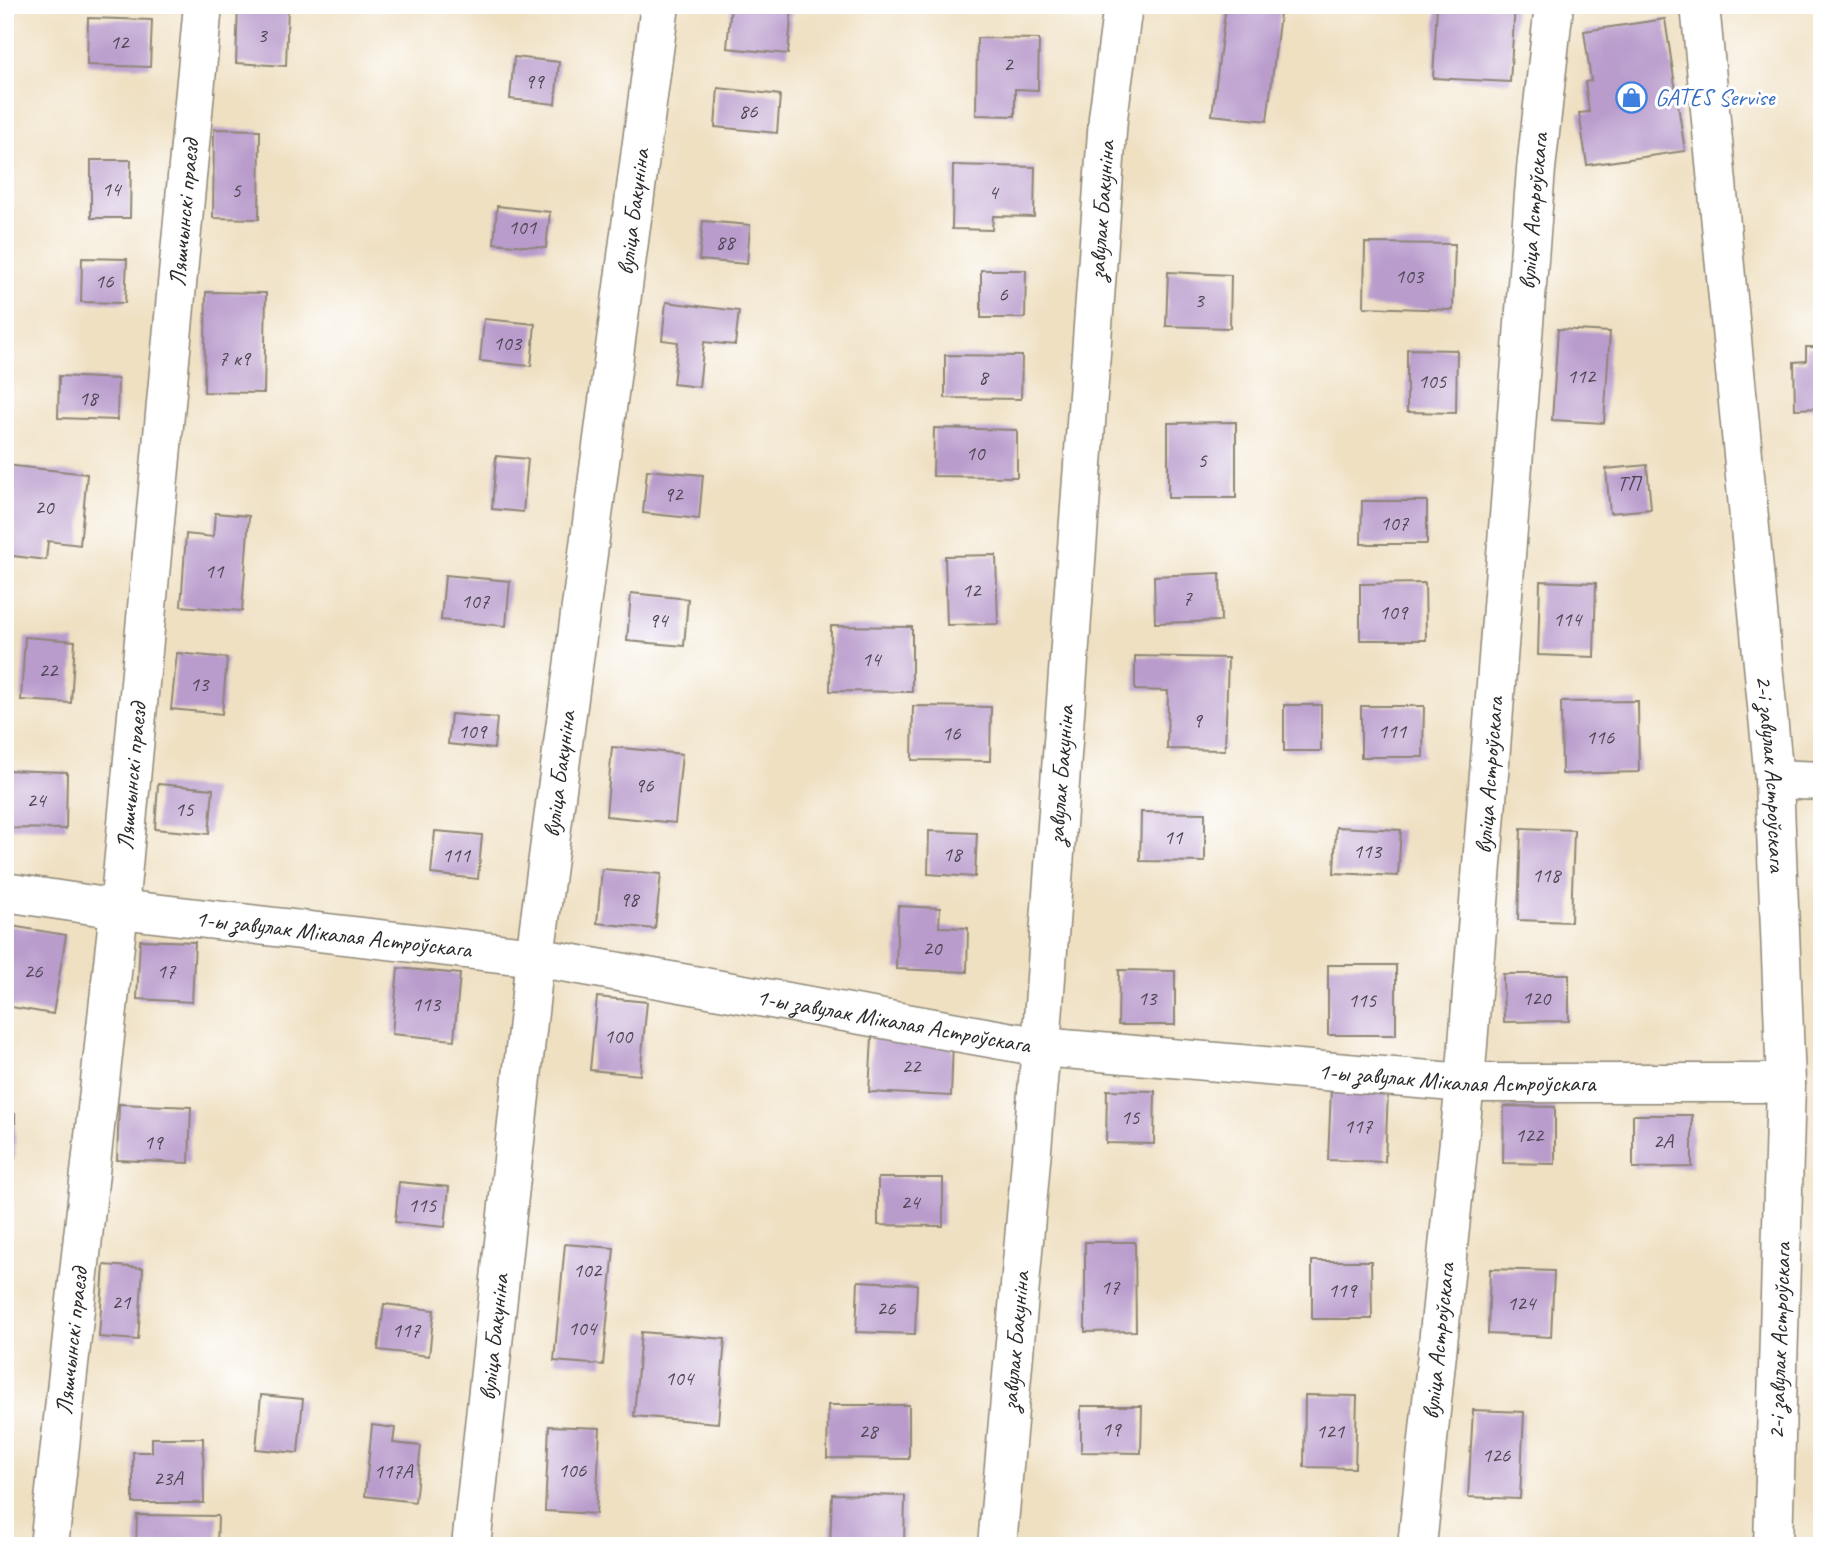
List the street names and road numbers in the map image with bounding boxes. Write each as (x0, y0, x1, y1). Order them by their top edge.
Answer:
street label: вуліца Астроўскага (1512, 130, 1555, 291)
street label: Ляшчынскі праезд (162, 135, 206, 288)
street label: завулак Бакуніна (1081, 138, 1121, 284)
street label: вуліца Бакуніна (610, 146, 656, 277)
street label: 2-і завулак Астроўскага (1749, 674, 1793, 874)
street label: вуліца Астроўскага (1468, 695, 1510, 855)
street label: Ляшчынскі праезд (110, 699, 153, 851)
street label: завулак Бакуніна (1040, 703, 1081, 848)
street label: вуліца Бакуніна (536, 708, 582, 839)
street label: 1-ы завулак Мікалая Астроўскага (194, 903, 474, 965)
street label: 1-ы завулак Мікалая Астроўскага (754, 982, 1034, 1060)
street label: 1-ы завулак Мікалая Астроўскага (1317, 1056, 1597, 1098)
street label: 2-і завулак Астроўскага (1761, 1241, 1798, 1440)
street label: вуліца Астроўскага (1415, 1260, 1461, 1421)
street label: Ляшчынскі праезд (49, 1264, 95, 1416)
street label: завулак Бакуніна (994, 1269, 1036, 1414)
street label: вуліца Бакуніна (472, 1271, 516, 1402)

